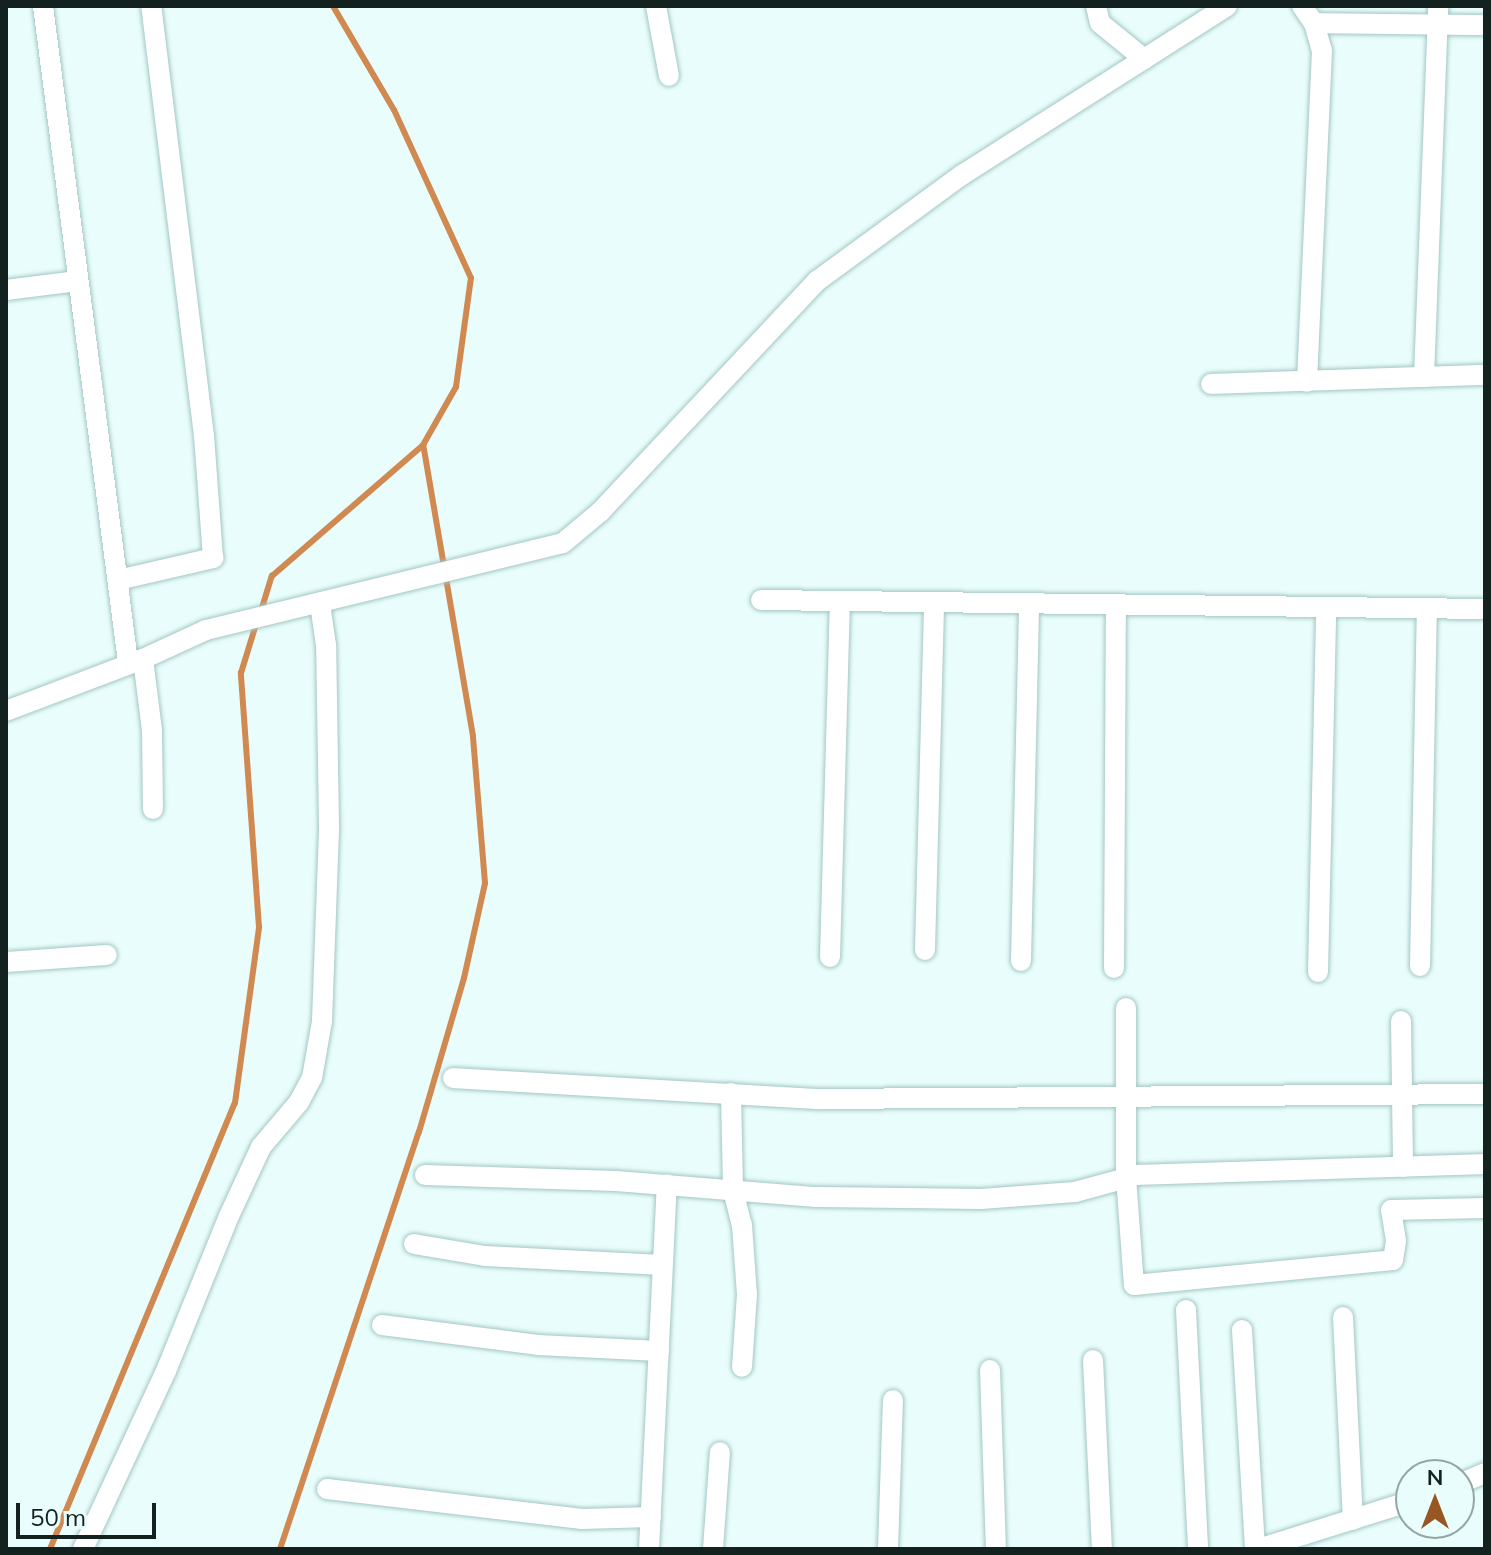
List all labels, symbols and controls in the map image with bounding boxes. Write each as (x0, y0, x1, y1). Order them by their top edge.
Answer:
north arrow (1395, 1459, 1475, 1539)
text: N (1427, 1463, 1443, 1491)
scale bar (20, 1487, 160, 1537)
text: 50 m (30, 1502, 86, 1532)

